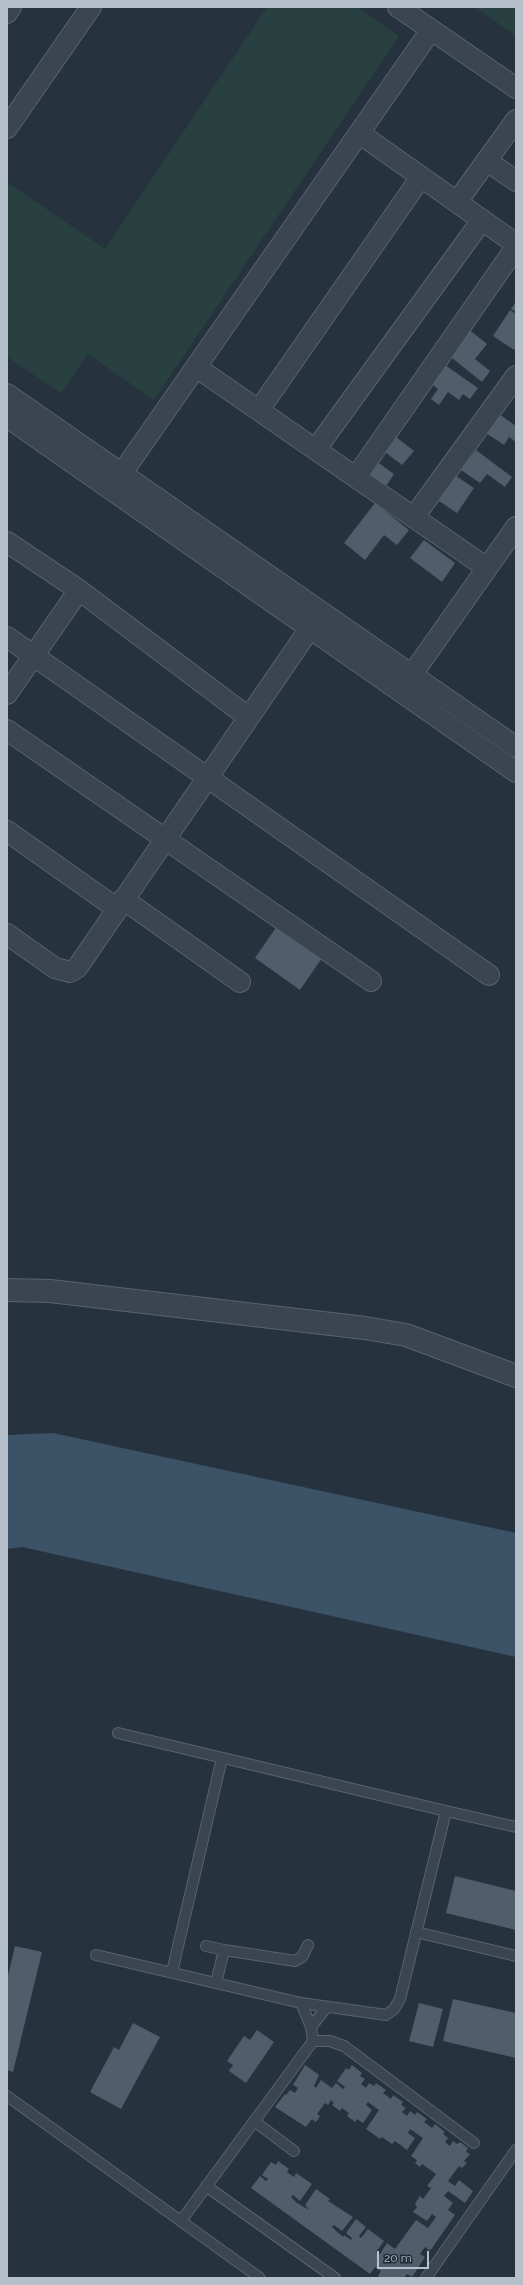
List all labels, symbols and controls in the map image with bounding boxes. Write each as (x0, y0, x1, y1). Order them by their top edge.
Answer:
scale bar (379, 2243, 431, 2269)
text: 20 m (384, 2251, 412, 2265)

